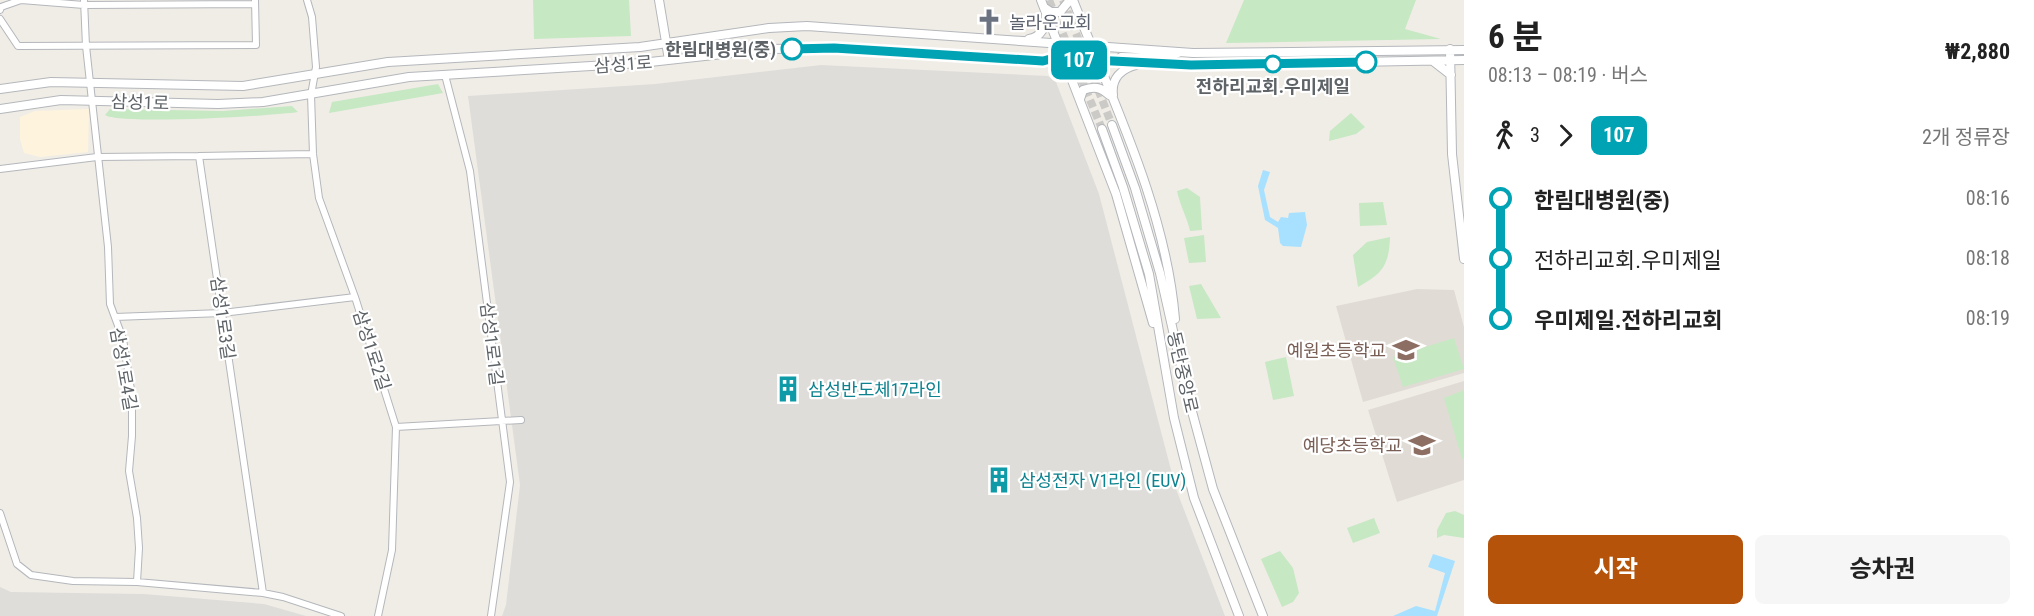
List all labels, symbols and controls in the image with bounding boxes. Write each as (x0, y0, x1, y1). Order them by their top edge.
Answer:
church icon: 놀라운교회 (974, 7, 1004, 37)
place label: 놀라운교회 (1009, 12, 1092, 33)
text: 6 분 (1488, 17, 1543, 56)
marker: 한림대병원(중) (781, 38, 803, 60)
place label: 한림대병원(중) (665, 39, 776, 61)
text: ₩2,880 (1945, 39, 2010, 64)
line badge: 107 (1044, 40, 1114, 80)
text: 107 (1063, 48, 1095, 72)
street label: 삼성1로 (593, 51, 653, 77)
unlabelled marker (1355, 51, 1377, 73)
marker: 전하리교회.우미제일 (1264, 55, 1282, 73)
text: 08:13 – 08:19 · 버스 (1488, 63, 1648, 87)
place label: 전하리교회.우미제일 (1196, 76, 1350, 97)
street label: 삼성1로 (110, 90, 170, 114)
icon: walk (1488, 119, 1521, 152)
icon: forward (1549, 119, 1582, 152)
text: 3 (1530, 123, 1540, 147)
text: 107 (1603, 123, 1635, 147)
text: 2개 정류장 (1922, 125, 2010, 149)
text: 08:16 (1966, 186, 2010, 210)
text: 한림대병원(중) (1534, 188, 1670, 213)
text: 08:18 (1966, 246, 2010, 270)
text: 전하리교회.우미제일 (1534, 248, 1722, 273)
street label: 삼성1로3길 (207, 275, 239, 361)
street label: 삼성1로1길 (476, 301, 508, 387)
text: 08:19 (1966, 306, 2010, 330)
street label: 삼성1로2길 (349, 307, 395, 393)
text: 우미제일.전하리교회 (1534, 308, 1723, 333)
street label: 삼성1로4길 (106, 326, 142, 412)
street label: 동탄중앙로 (1163, 329, 1203, 415)
school or university icon: 예원초등학교 (1391, 335, 1421, 365)
place label: 예원초등학교 (1287, 340, 1386, 361)
building icon: 삼성반도체17라인 (773, 374, 803, 404)
place label: 삼성반도체17라인 (808, 379, 942, 400)
school or university icon: 예당초등학교 (1407, 430, 1437, 460)
place label: 예당초등학교 (1303, 435, 1402, 456)
building icon: 삼성전자 V1라인 (EUV) (984, 465, 1014, 495)
place label: 삼성전자 V1라인 (EUV) (1019, 470, 1186, 492)
button: 시작 (1488, 535, 1743, 604)
button: 승차권 (1755, 535, 2010, 604)

